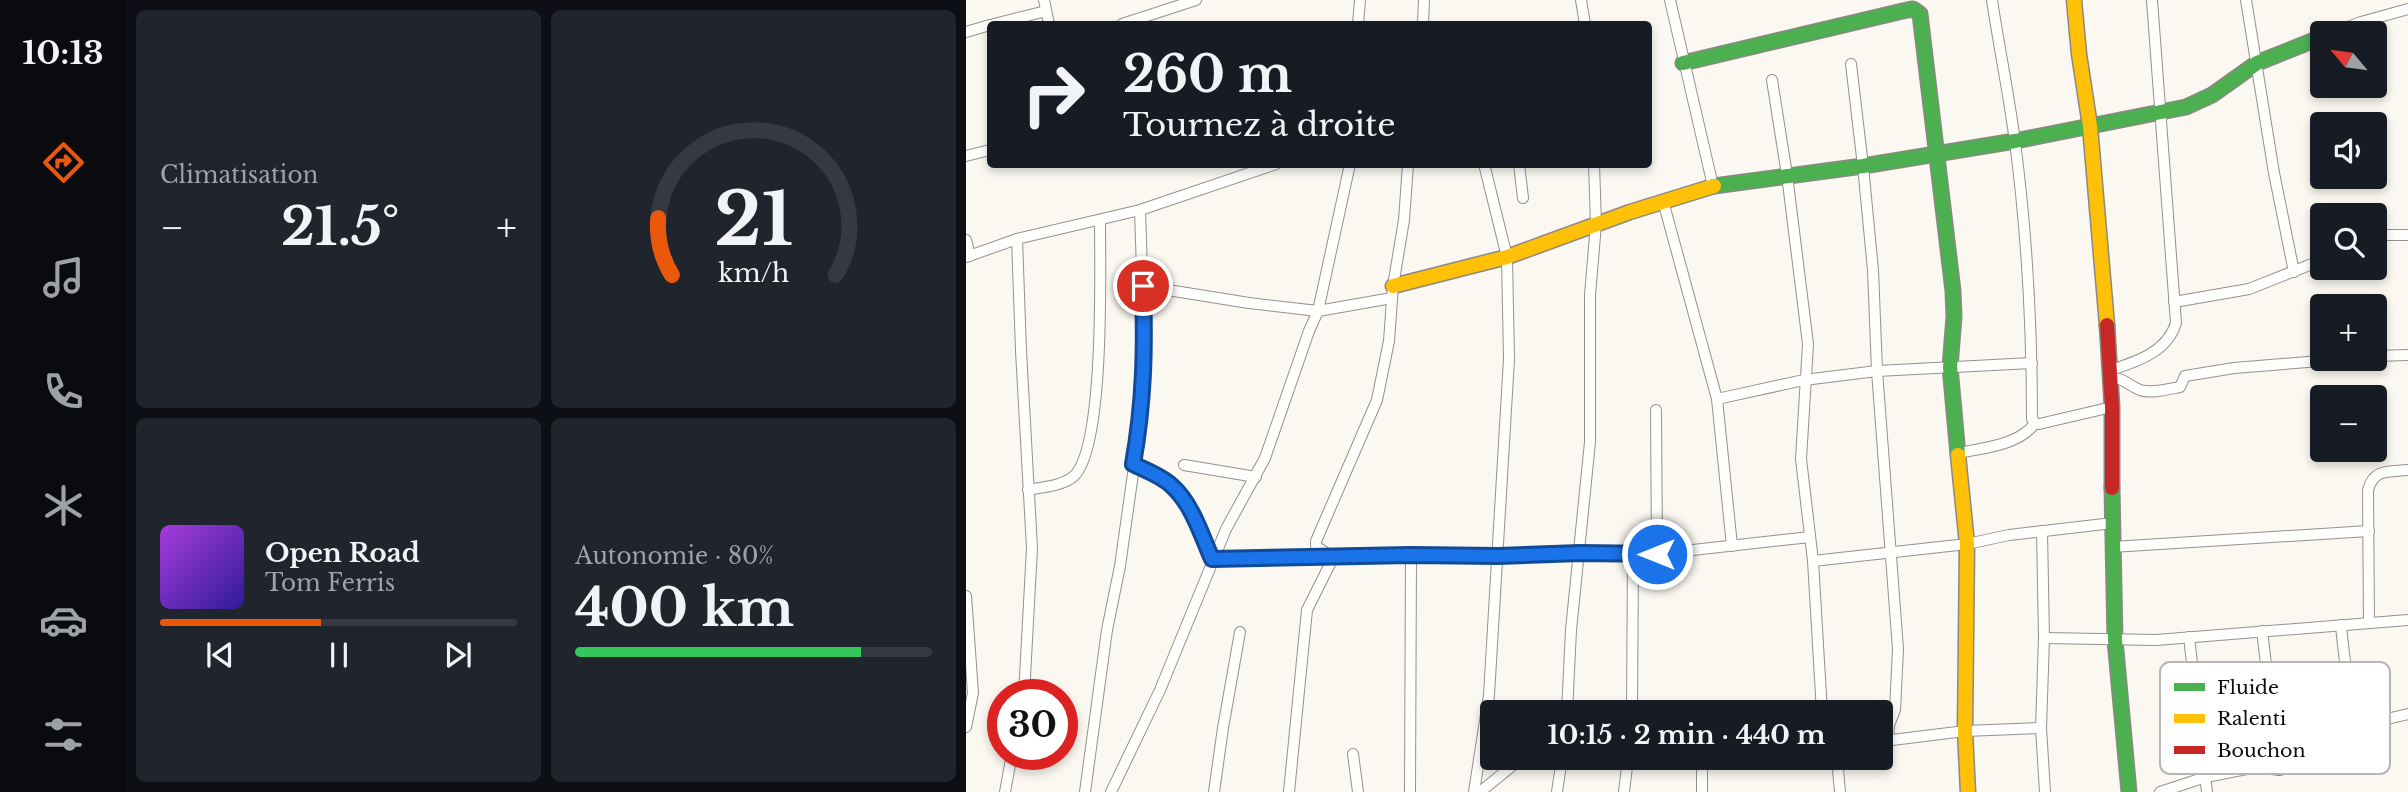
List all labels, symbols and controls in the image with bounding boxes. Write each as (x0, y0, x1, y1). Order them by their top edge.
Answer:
north arrow (2310, 21, 2387, 98)
map controls (2310, 21, 2387, 462)
text: 10:13 (22, 33, 104, 73)
text: 260 m (1123, 44, 1292, 105)
icon: right (1008, 49, 1099, 140)
text: Tournez à droite (1123, 105, 1396, 145)
button: sound (2310, 112, 2387, 189)
icon: directions (39, 138, 88, 187)
text: Climatisation (160, 161, 318, 189)
text: 21 (714, 174, 793, 265)
text: 21.5° (281, 195, 399, 259)
button: search (2310, 203, 2387, 280)
text: − (160, 204, 184, 251)
text: + (496, 204, 517, 251)
icon: music (39, 253, 88, 302)
pin (1113, 256, 1173, 316)
text: km/h (718, 258, 789, 289)
icon: arrive (1124, 267, 1162, 305)
button: + (2310, 294, 2387, 371)
icon: phone (39, 367, 88, 416)
button: − (2310, 385, 2387, 462)
icon: climate (39, 481, 88, 530)
position arrow (1620, 517, 1694, 591)
text: Open Road (265, 537, 420, 569)
text: Autonomie · 80% (575, 542, 774, 570)
text: Tom Ferris (265, 569, 395, 597)
text: 400 km (575, 576, 794, 640)
icon: car (39, 596, 88, 645)
icon: previous (201, 636, 239, 674)
icon: pause (320, 636, 358, 674)
icon: next (439, 636, 477, 674)
legend (2160, 662, 2390, 774)
text: Fluide (2217, 676, 2279, 699)
speed limit sign: 30 (987, 679, 1078, 770)
text: Ralenti (2217, 707, 2287, 730)
icon: filters (39, 710, 88, 759)
text: 10:15 · 2 min · 440 m (1547, 719, 1826, 751)
text: Bouchon (2217, 739, 2306, 762)

